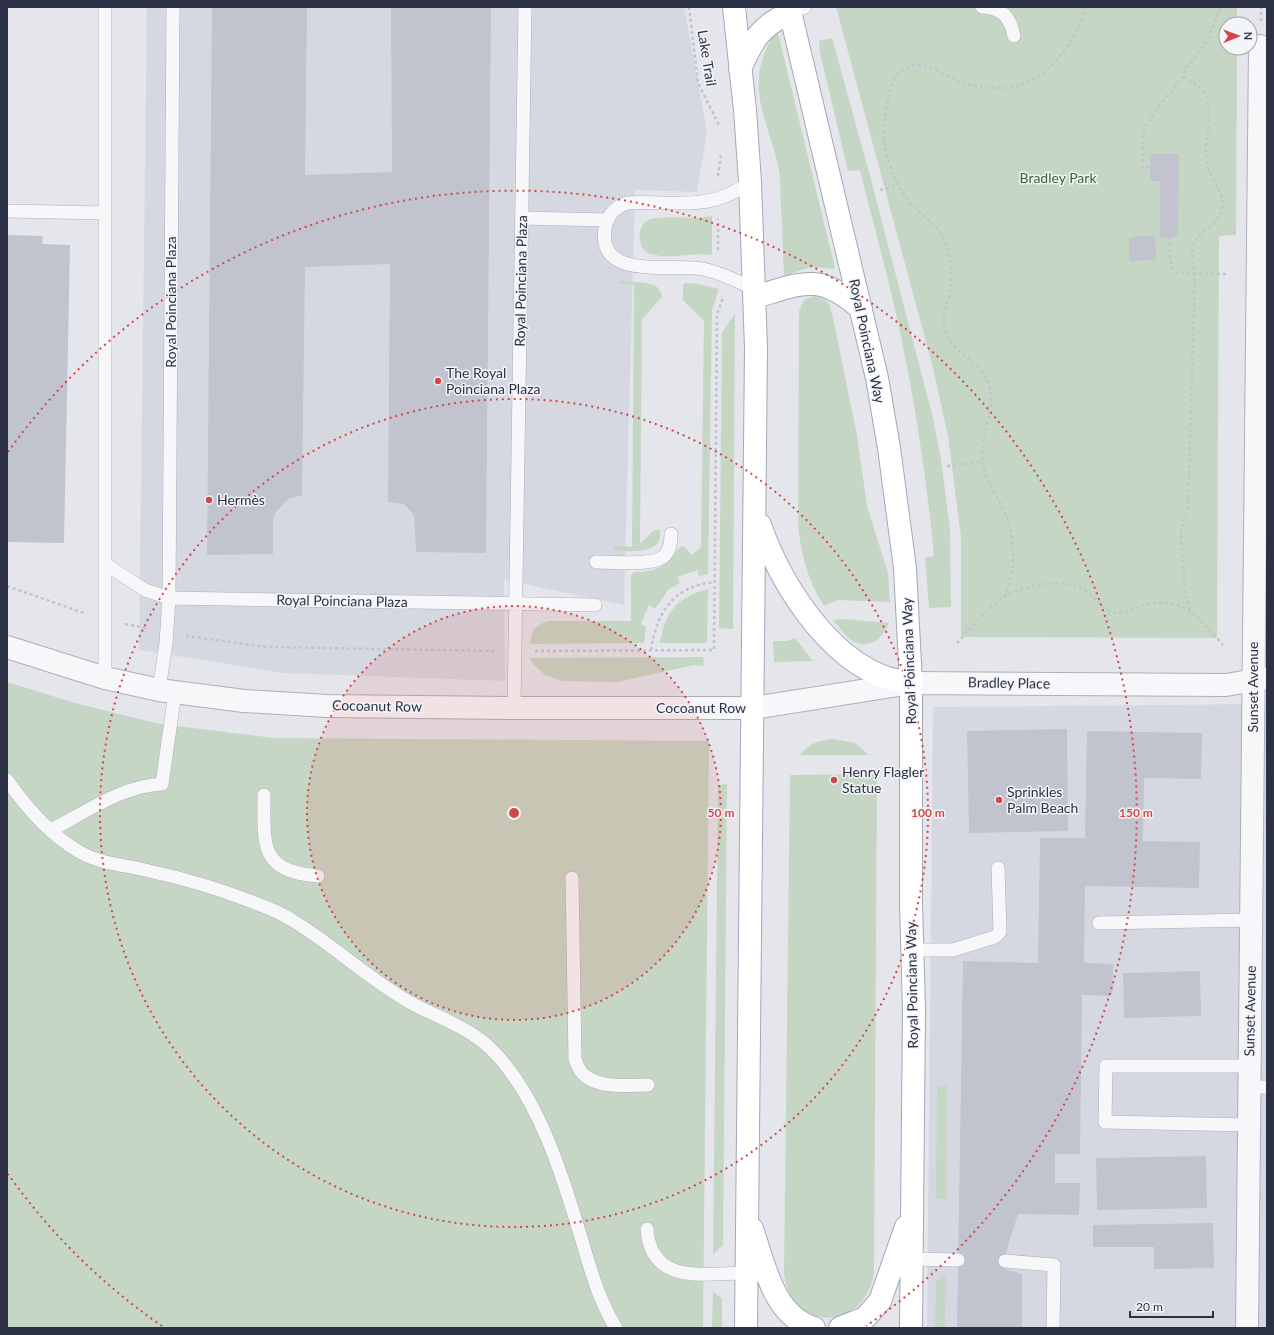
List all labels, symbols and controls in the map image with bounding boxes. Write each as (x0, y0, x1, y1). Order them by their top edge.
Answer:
north arrow (1218, 16, 1258, 56)
street label: Lake Trail (695, 29, 720, 87)
text: N (1242, 31, 1255, 40)
park label: Bradley Park (1020, 169, 1097, 186)
street label: Royal Poinciana Plaza (511, 215, 530, 347)
street label: Royal Poinciana Plaza (162, 236, 179, 368)
street label: Royal Poinciana Way (846, 277, 889, 406)
place label: The Royal Poinciana Plaza (446, 364, 540, 397)
marker: The Royal Poinciana Plaza (433, 376, 443, 386)
place label: Hermès (217, 491, 265, 508)
marker: Hermès (204, 495, 214, 505)
street label: Royal Poinciana Plaza (276, 591, 408, 610)
street label: Royal Poinciana Way (898, 596, 919, 725)
street label: Sunset Avenue (1244, 642, 1261, 732)
street label: Bradley Place (968, 673, 1050, 692)
street label: Cocoanut Row (332, 696, 422, 715)
street label: Cocoanut Row (656, 699, 746, 716)
place label: Henry Flagler Statue (842, 763, 924, 796)
marker: Henry Flagler Statue (829, 775, 839, 785)
place label: Sprinkles Palm Beach (1007, 783, 1078, 816)
marker: Sprinkles Palm Beach (994, 795, 1004, 805)
text: 50 m (708, 805, 734, 820)
text: 100 m (911, 805, 945, 820)
text: 150 m (1119, 805, 1153, 820)
centre of rings (507, 806, 521, 820)
street label: Royal Poinciana Way (902, 921, 921, 1049)
street label: Sunset Avenue (1240, 965, 1259, 1057)
scale bar (1130, 1293, 1213, 1319)
text: 20 m (1136, 1299, 1163, 1314)

